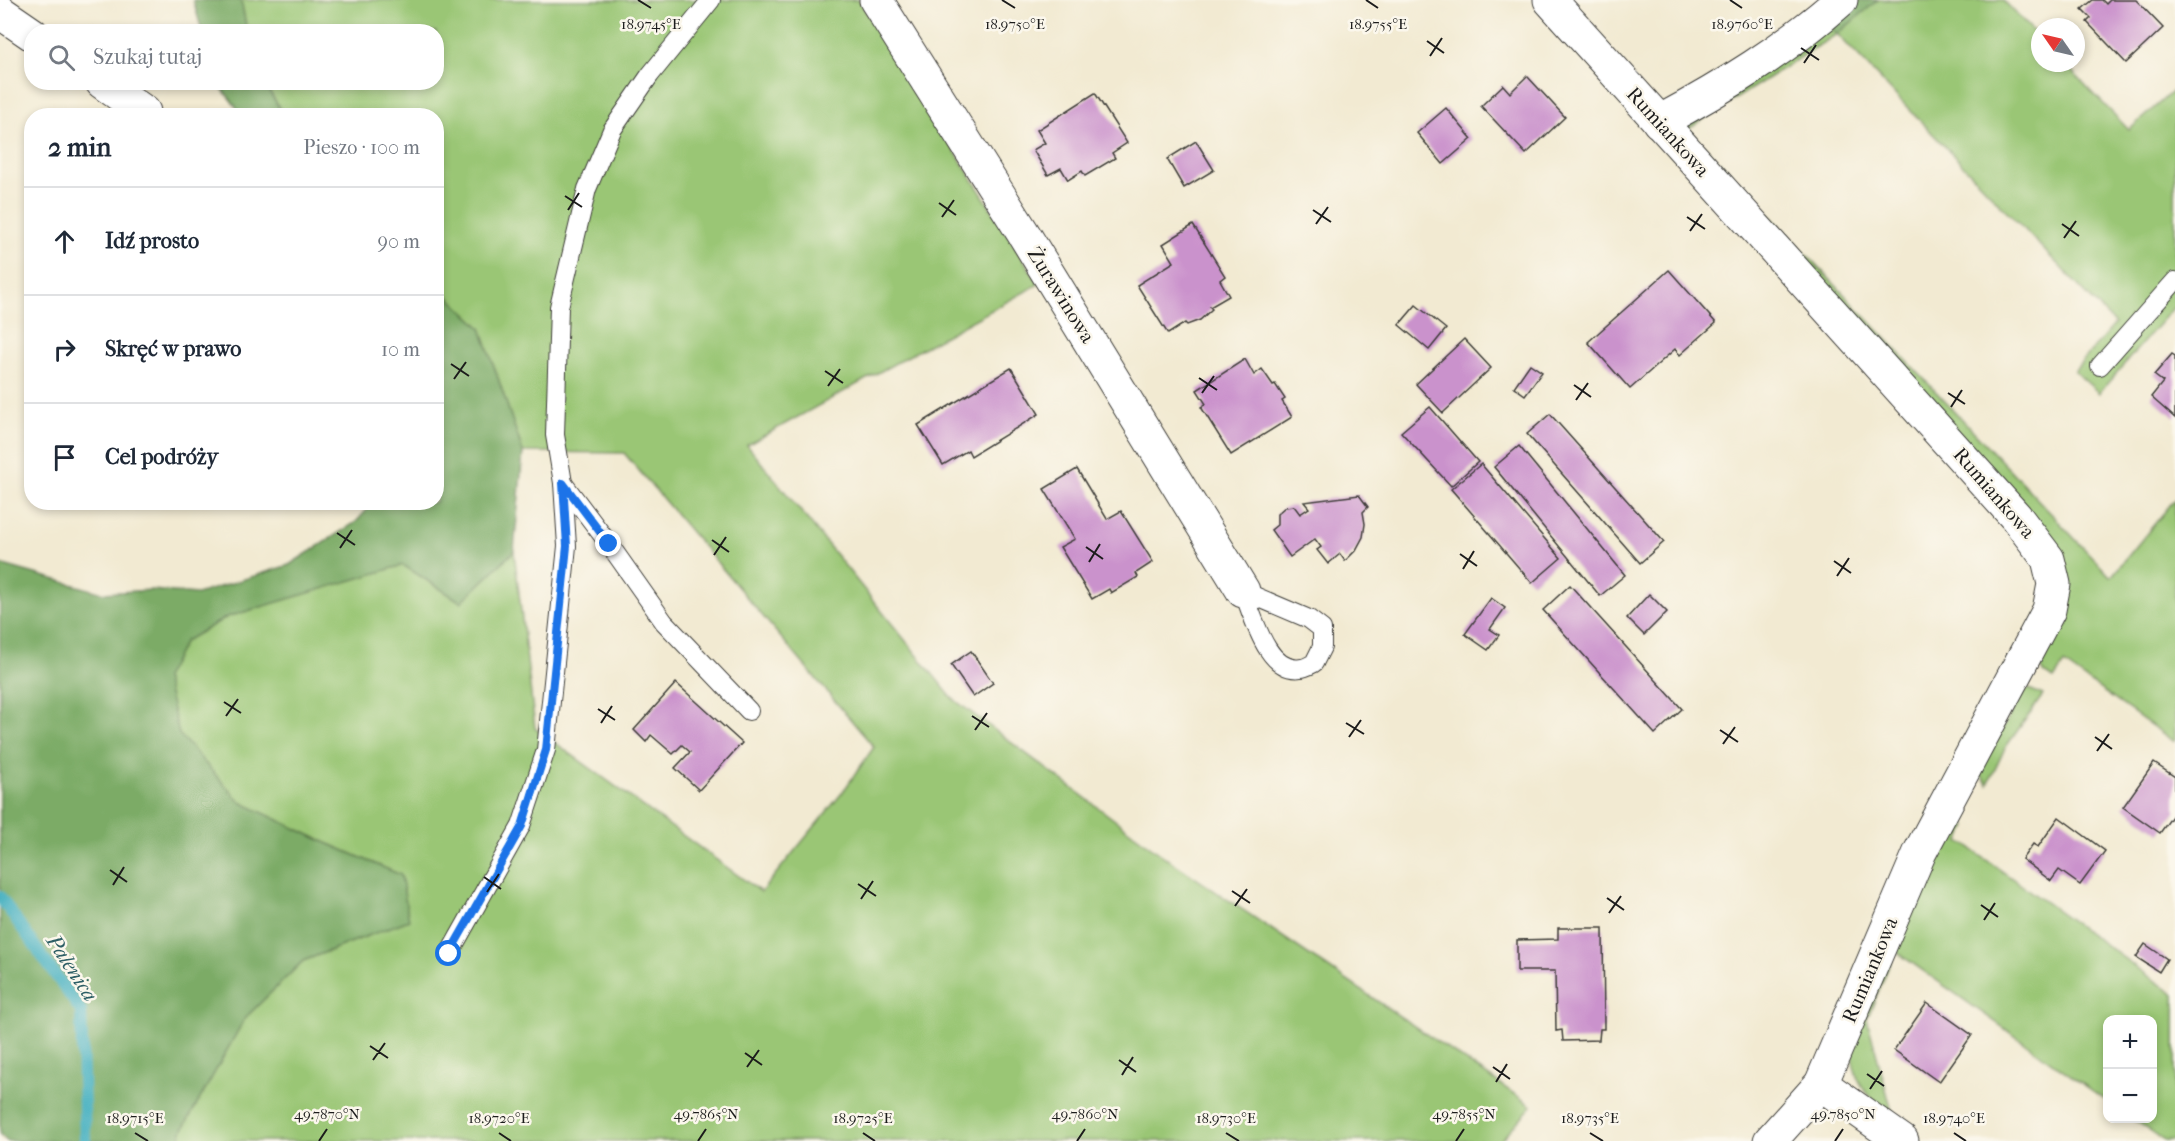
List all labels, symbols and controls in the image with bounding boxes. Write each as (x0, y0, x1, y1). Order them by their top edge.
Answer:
text: 18.9745°E (621, 15, 681, 33)
text: 18.9750°E (985, 15, 1045, 33)
text: 18.9755°E (1349, 15, 1407, 33)
text: 18.9760°E (1711, 15, 1773, 33)
north arrow (2031, 18, 2085, 72)
search box (24, 24, 444, 90)
icon: search (45, 41, 78, 74)
text: Szukaj tutaj (93, 44, 202, 70)
street label: Rumiankowa (1622, 82, 1715, 182)
text: 2 min (48, 132, 111, 163)
text: Pieszo · 100 m (303, 136, 420, 159)
icon: ahead (48, 225, 81, 258)
text: Idź prosto (105, 228, 199, 254)
text: 90 m (378, 230, 420, 253)
street label: Żurawinowa (1023, 243, 1101, 348)
icon: right (48, 333, 81, 366)
text: Skręć w prawo (105, 336, 241, 362)
text: 10 m (381, 338, 420, 361)
icon: arrive (48, 441, 81, 474)
street label: Rumiankowa (1948, 443, 2040, 544)
text: Cel podróży (105, 444, 218, 470)
route end (595, 530, 621, 556)
street label: Rumiankowa (1837, 913, 1903, 1026)
water label: Palenica (41, 929, 102, 1006)
route start (435, 940, 461, 966)
map controls (2103, 1015, 2157, 1123)
button: + (2103, 1015, 2157, 1069)
button: − (2103, 1069, 2157, 1123)
text: 49.7870°N (294, 1105, 361, 1123)
text: 49.7865°N (673, 1105, 739, 1123)
text: 49.7860°N (1052, 1105, 1119, 1123)
text: 49.7855°N (1432, 1105, 1496, 1123)
text: 49.7850°N (1810, 1105, 1876, 1123)
text: 18.9715°E (106, 1109, 164, 1127)
text: 18.9720°E (468, 1109, 530, 1127)
text: 18.9725°E (833, 1109, 893, 1127)
text: 18.9730°E (1196, 1109, 1256, 1127)
text: 18.9735°E (1561, 1109, 1619, 1127)
text: 18.9740°E (1923, 1109, 1985, 1127)

